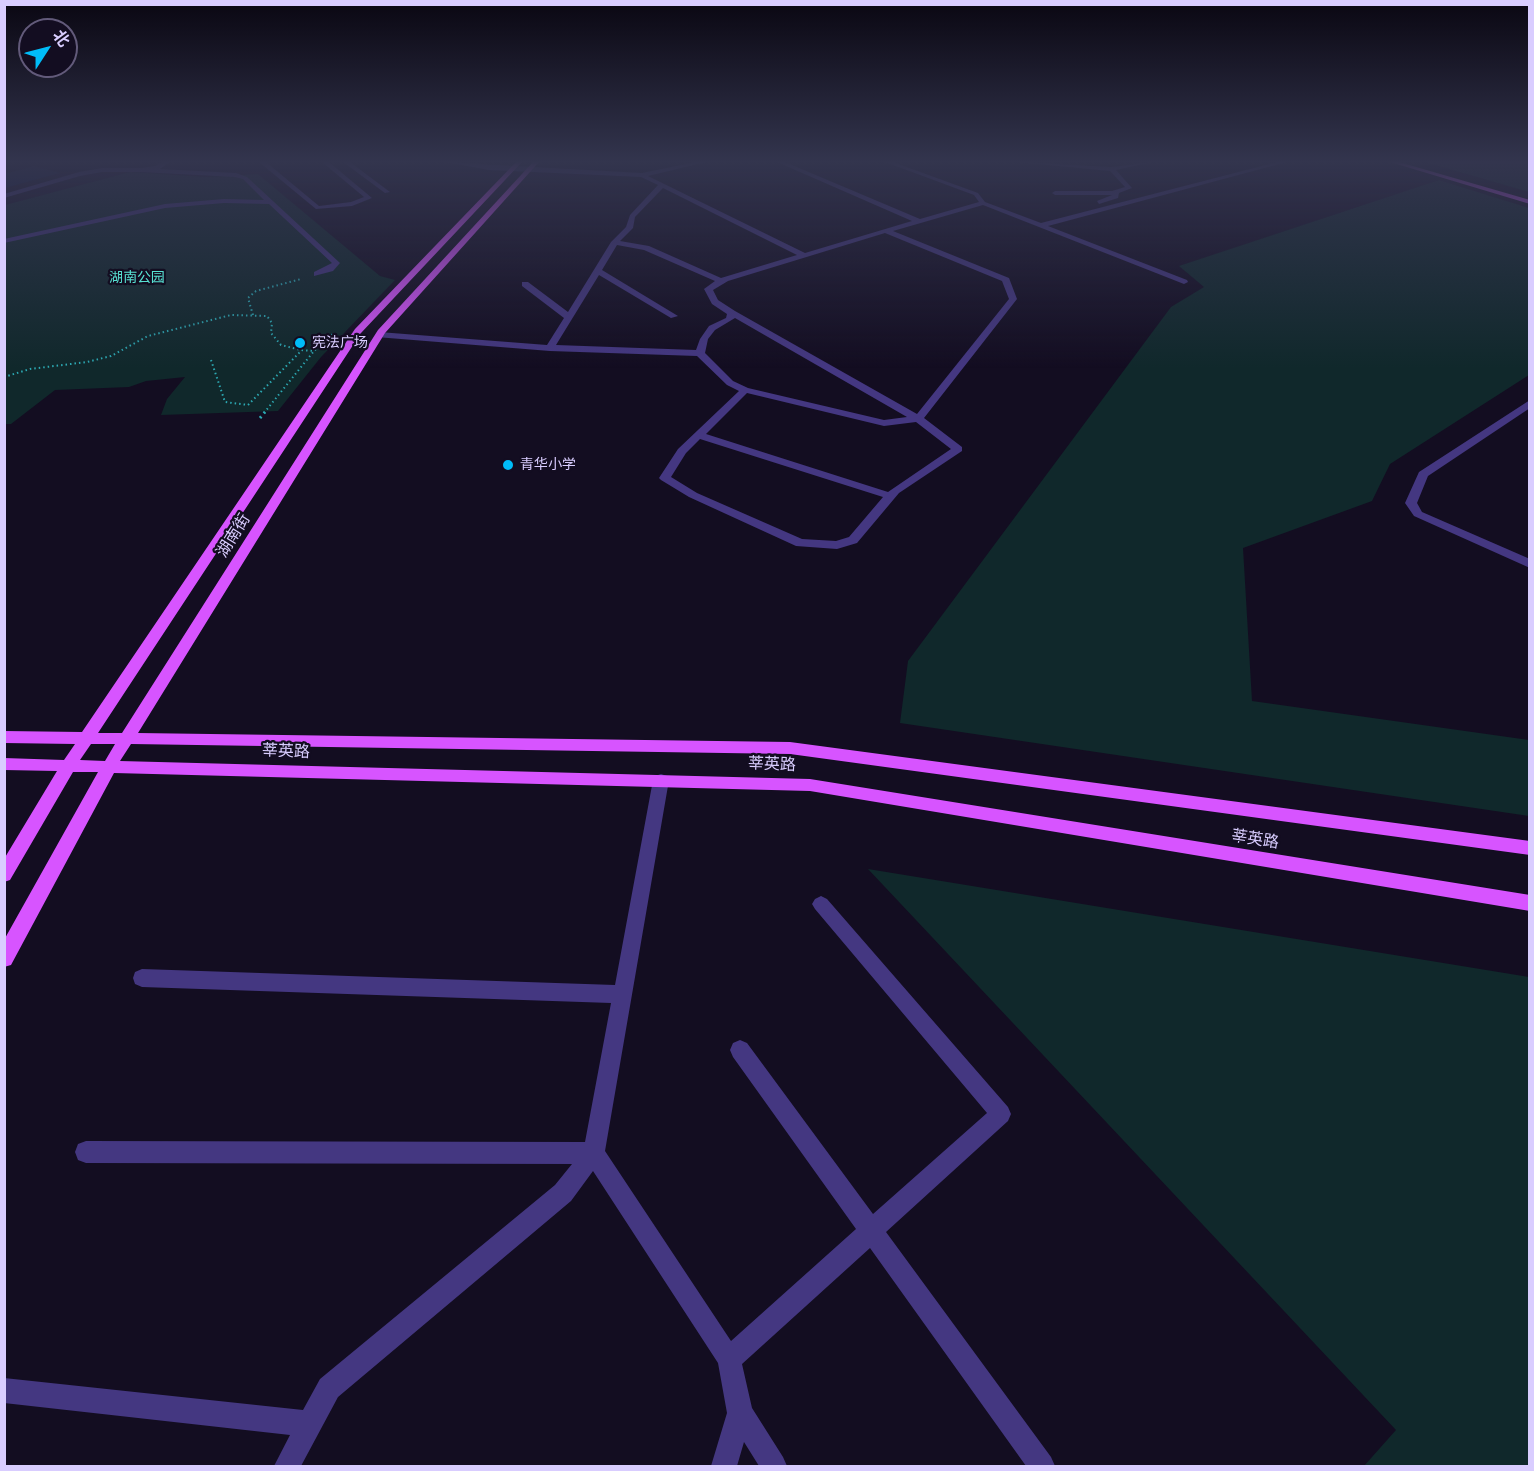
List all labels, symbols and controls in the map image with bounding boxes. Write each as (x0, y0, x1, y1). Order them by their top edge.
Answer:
north arrow (18, 18, 78, 78)
text: 北 (49, 26, 74, 50)
park label: 湖南公园 (109, 270, 165, 286)
place label: 宪法广场 (312, 335, 368, 351)
marker: 宪法广场 (293, 336, 307, 350)
place label: 青华小学 (520, 457, 576, 473)
marker: 青华小学 (501, 458, 515, 472)
street label: 湖南街 (213, 511, 255, 561)
street label: 莘英路 (262, 742, 310, 762)
street label: 莘英路 (748, 755, 796, 775)
street label: 莘英路 (1230, 827, 1280, 853)

